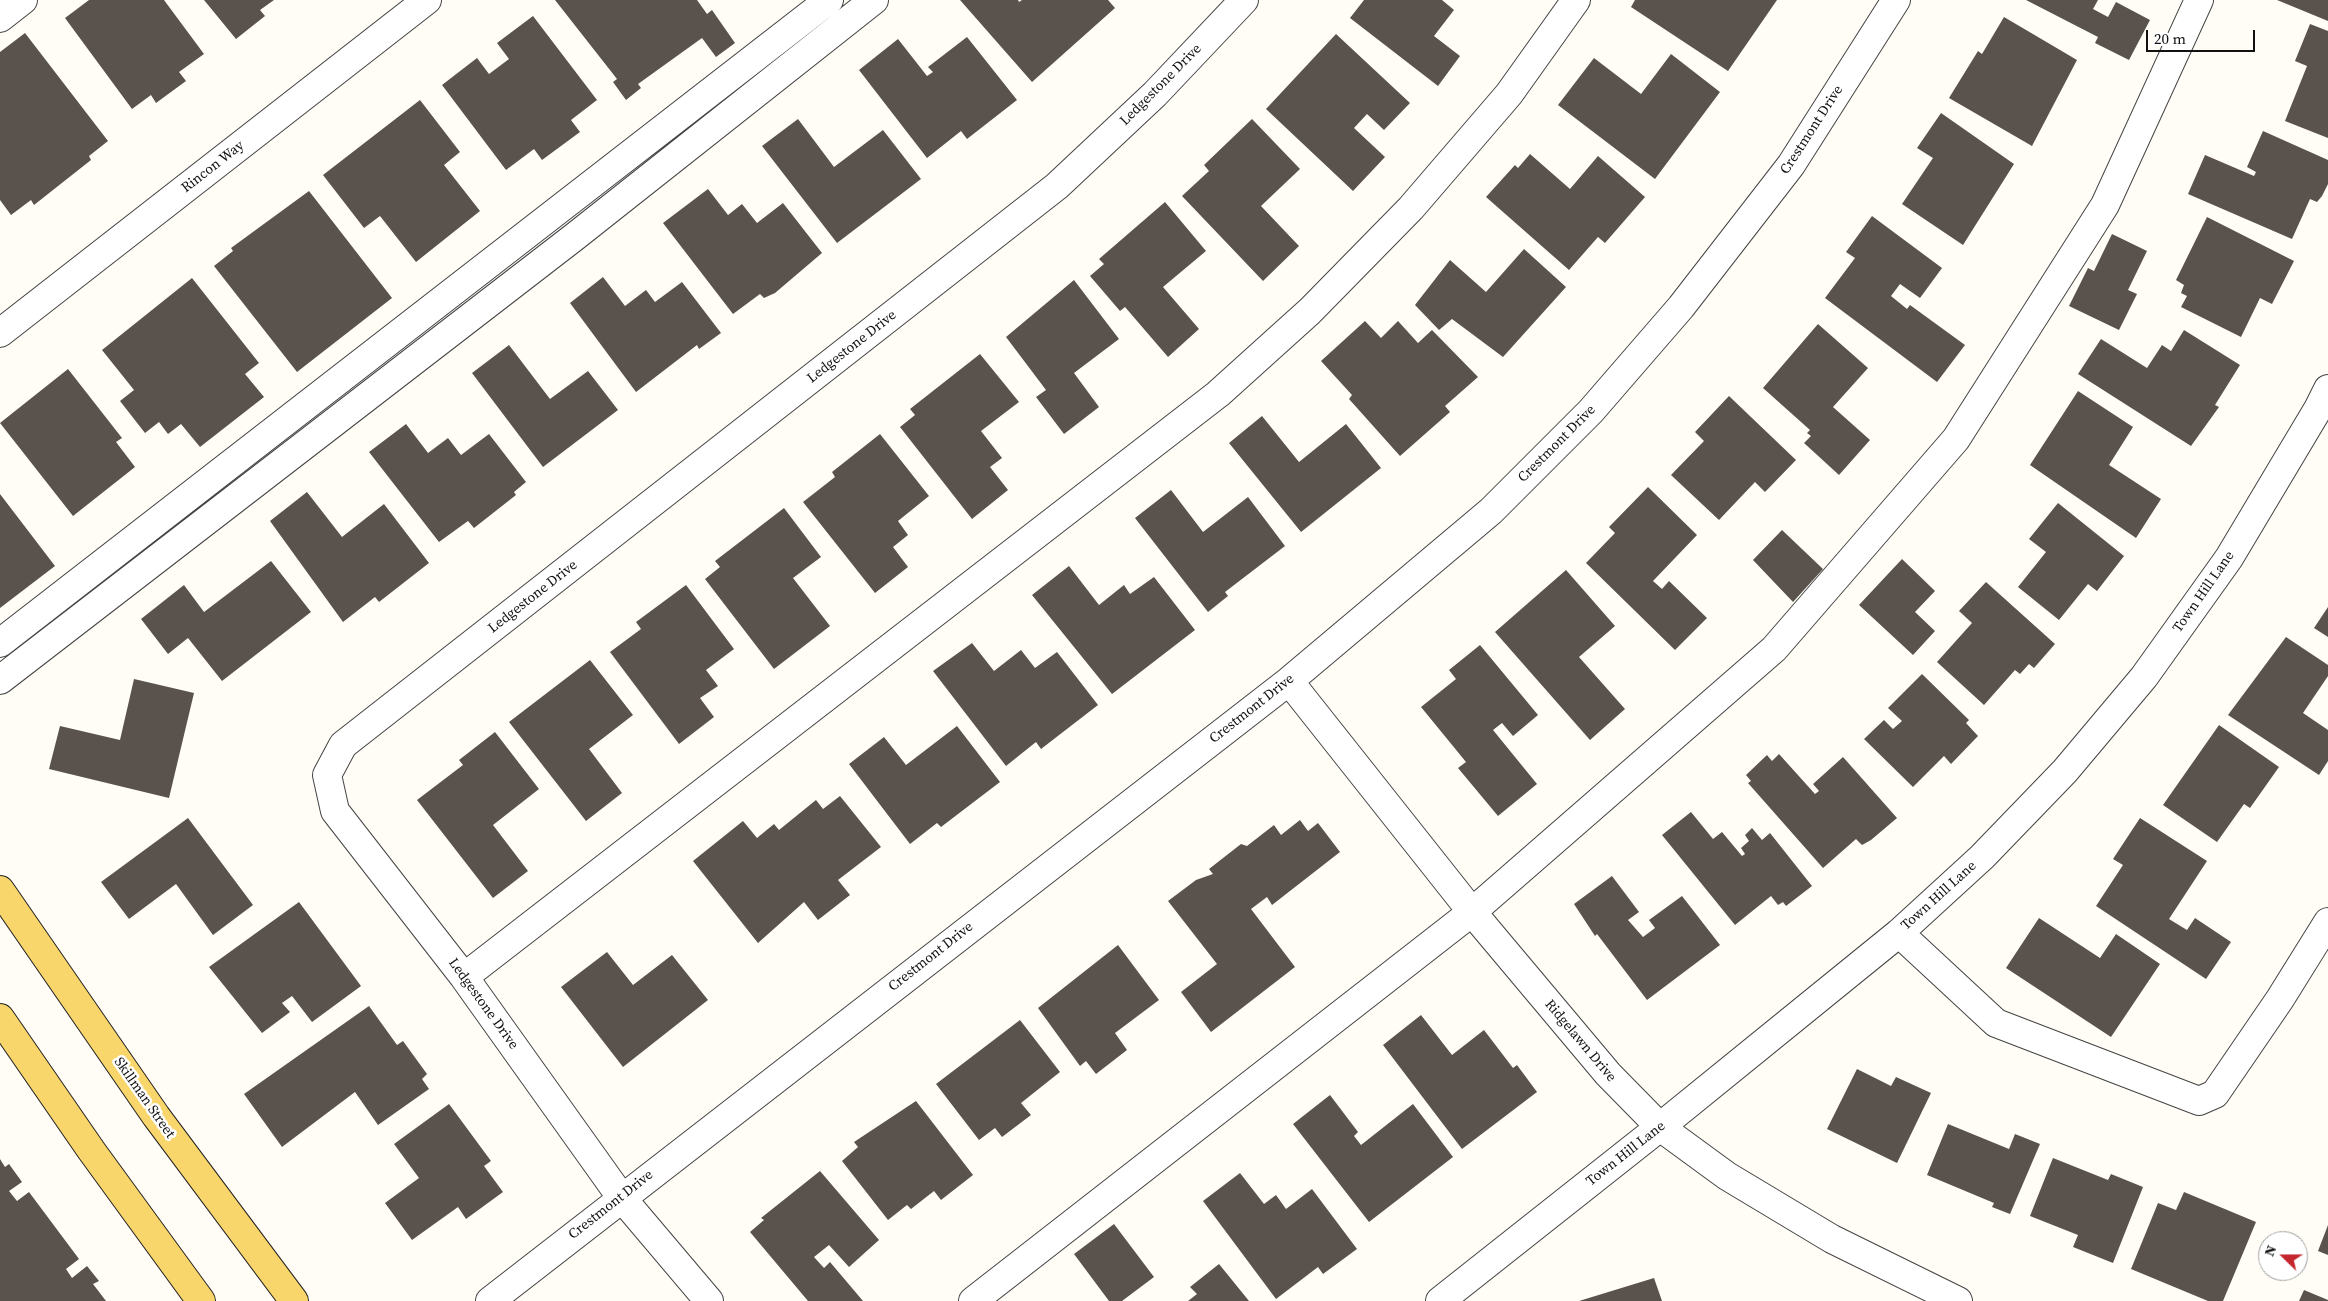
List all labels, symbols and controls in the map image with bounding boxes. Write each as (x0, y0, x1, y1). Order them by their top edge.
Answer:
scale bar (2148, 20, 2257, 52)
text: 20 m (2154, 28, 2186, 49)
street label: Ledgestone Drive (1117, 41, 1205, 129)
street label: Crestmont Drive (1777, 82, 1847, 178)
street label: Rincon Way (178, 137, 248, 197)
street label: Ledgestone Drive (804, 307, 900, 387)
street label: Crestmont Drive (1515, 402, 1599, 486)
street label: Town Hill Lane (2170, 548, 2238, 636)
street label: Ledgestone Drive (485, 557, 581, 637)
street label: Crestmont Drive (1206, 671, 1298, 747)
street label: Town Hill Lane (1898, 858, 1980, 934)
street label: Crestmont Drive (885, 919, 977, 995)
street label: Ledgestone Drive (444, 955, 522, 1053)
street label: Ridgelawn Drive (1541, 996, 1619, 1086)
street label: Skillman Street (110, 1054, 178, 1142)
street label: Town Hill Lane (1583, 1118, 1669, 1190)
street label: Crestmont Drive (565, 1167, 657, 1243)
north arrow (2258, 1231, 2308, 1281)
text: N (2259, 1242, 2281, 1259)

